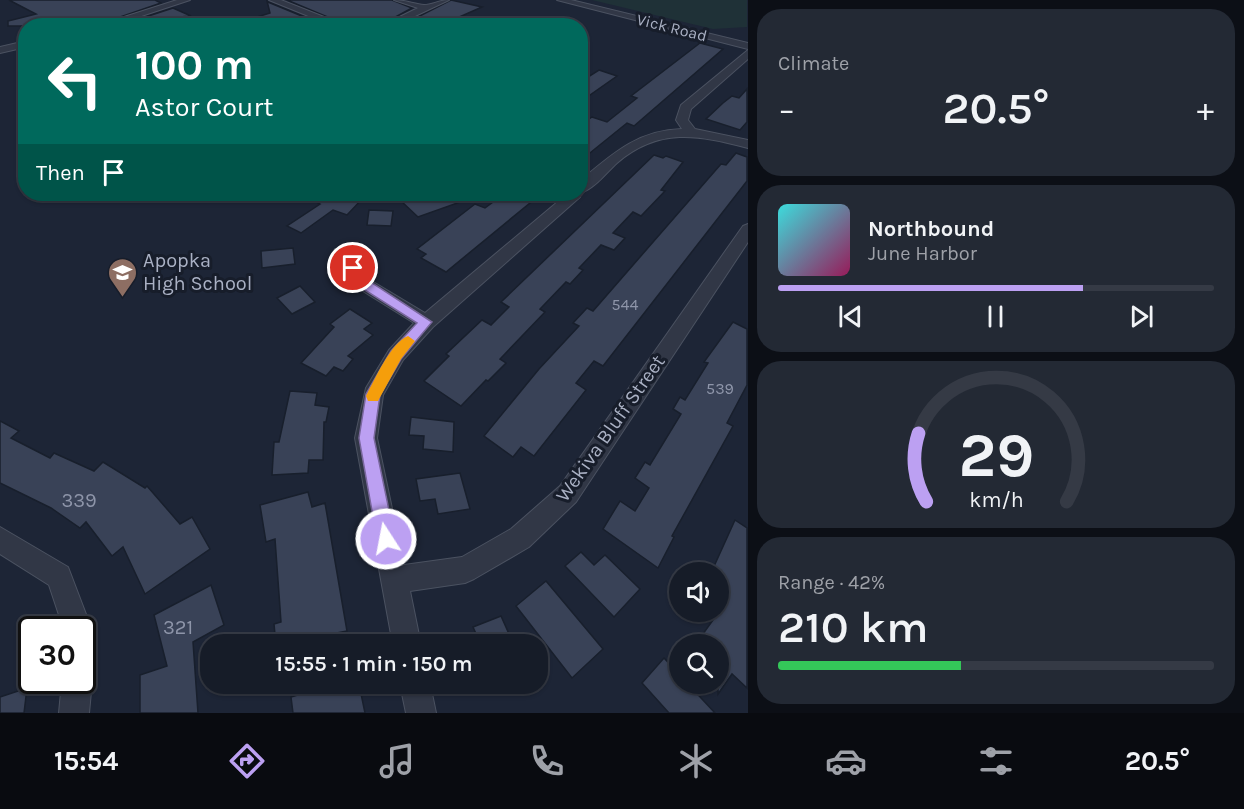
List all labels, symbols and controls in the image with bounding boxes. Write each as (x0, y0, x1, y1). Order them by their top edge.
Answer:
street label: Vick Road (635, 10, 709, 45)
text: 100 m (135, 40, 254, 90)
icon: left (36, 42, 114, 120)
text: Climate (778, 52, 849, 75)
text: 20.5° (943, 82, 1049, 134)
text: − (778, 90, 795, 128)
text: + (1197, 90, 1214, 128)
text: Astor Court (135, 91, 273, 123)
icon: arrive (97, 156, 130, 189)
text: Then (36, 160, 85, 186)
text: Northbound (868, 216, 994, 242)
pin (327, 242, 378, 293)
text: June Harbor (868, 242, 977, 265)
place label: Apopka High School (143, 249, 252, 295)
icon: arrive (336, 251, 369, 284)
school or university icon: Apopka High School (106, 256, 138, 298)
house number: 544 (612, 295, 639, 314)
icon: previous (834, 300, 867, 333)
icon: pause (979, 300, 1012, 333)
icon: next (1125, 300, 1158, 333)
street label: Wekiva Bluff Street (551, 350, 670, 506)
house number: 539 (706, 379, 734, 398)
text: 29 (958, 419, 1034, 492)
text: km/h (969, 487, 1023, 512)
house number: 339 (61, 489, 97, 512)
position arrow (354, 507, 418, 571)
map controls (669, 562, 729, 694)
button: sound (669, 562, 729, 622)
text: Range · 42% (778, 571, 885, 594)
text: 210 km (778, 601, 929, 653)
speed limit sign: 30 (18, 616, 96, 694)
house number: 321 (163, 616, 193, 639)
button: search (669, 634, 729, 694)
text: 15:55 · 1 min · 150 m (275, 651, 473, 677)
icon: directions (226, 740, 268, 782)
icon: music (376, 740, 418, 782)
icon: phone (526, 740, 568, 782)
icon: climate (675, 740, 717, 782)
icon: car (825, 740, 867, 782)
icon: filters (975, 740, 1017, 782)
text: 15:54 (54, 745, 118, 777)
text: 20.5° (1125, 745, 1190, 777)

